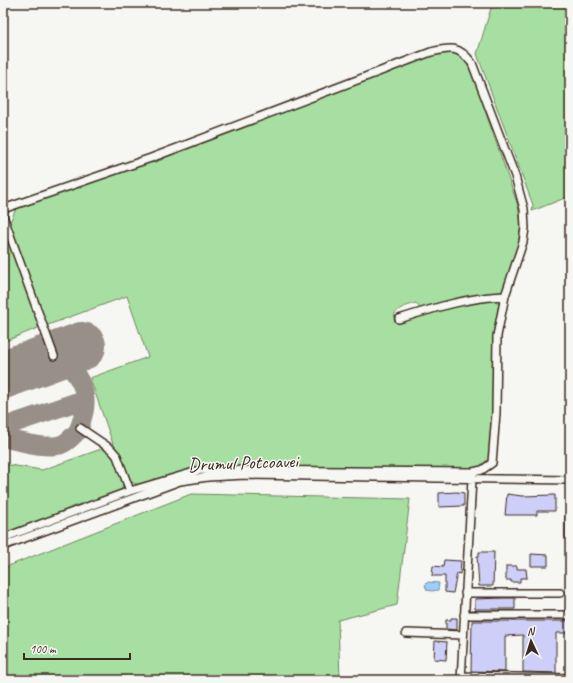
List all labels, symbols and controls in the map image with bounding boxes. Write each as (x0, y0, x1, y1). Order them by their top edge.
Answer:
street label: Drumul Potcoavei (188, 449, 301, 477)
north arrow (511, 621, 551, 661)
text: N (526, 624, 536, 638)
scale bar (24, 635, 130, 661)
text: 100 m (30, 641, 57, 657)

